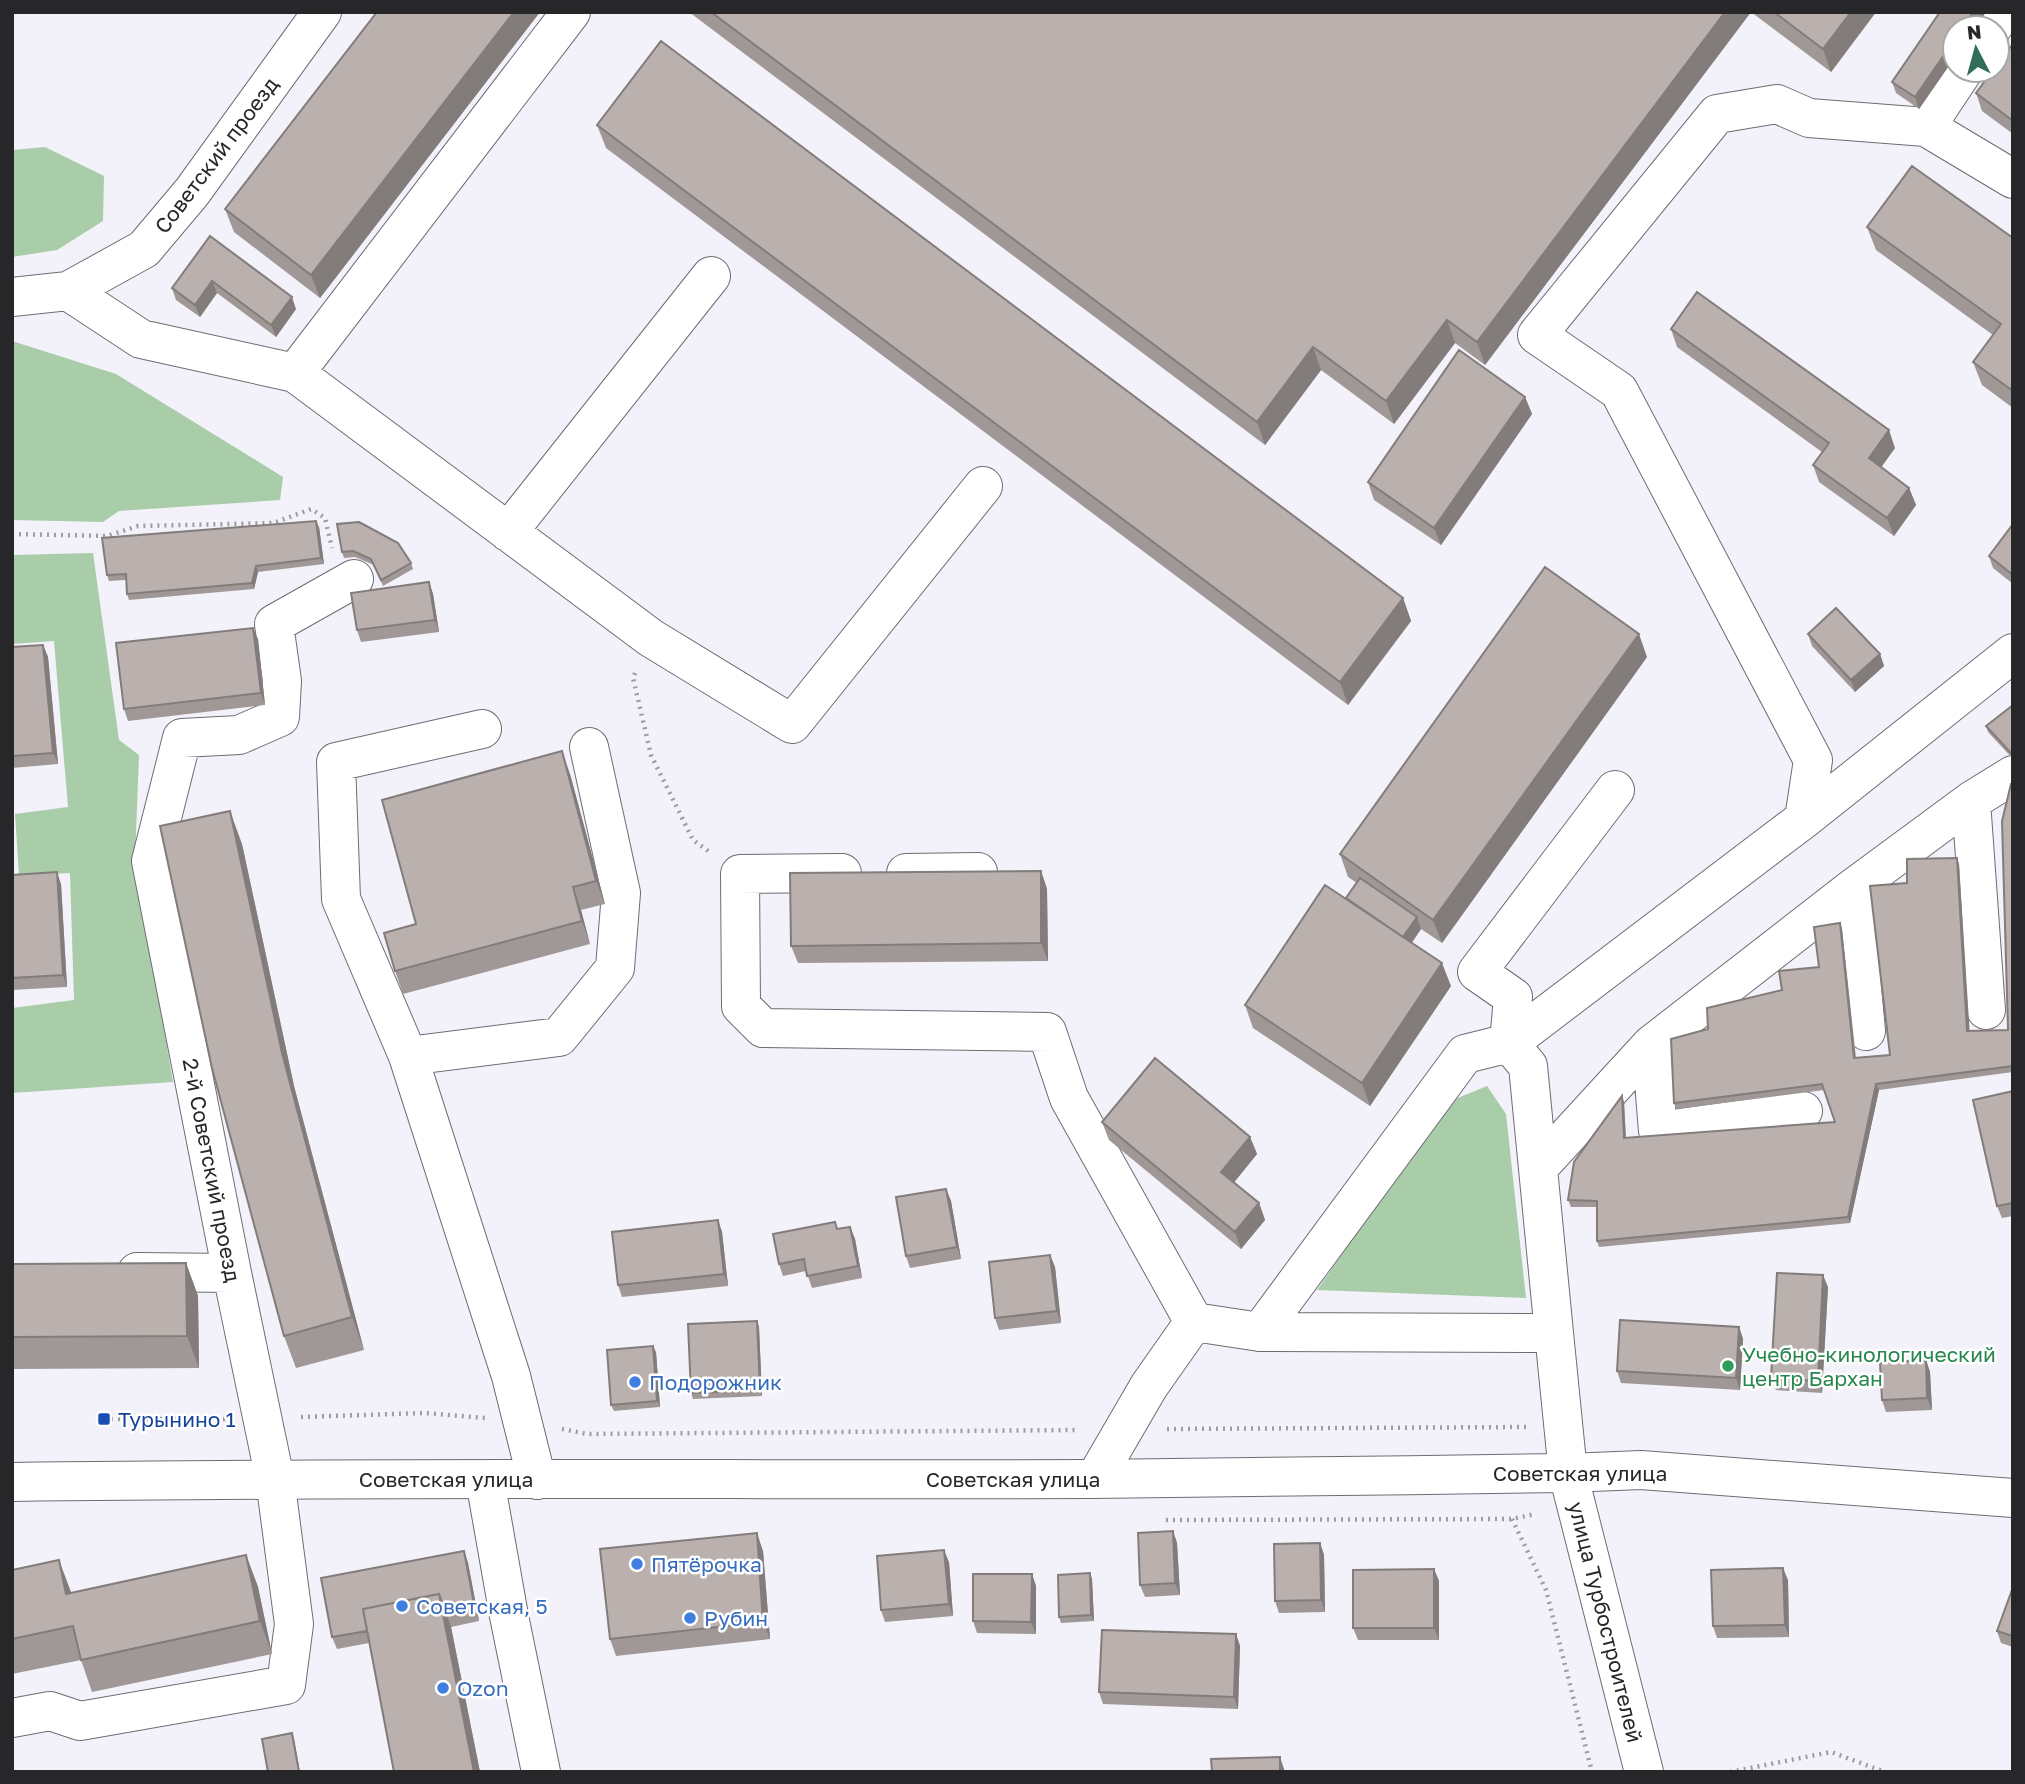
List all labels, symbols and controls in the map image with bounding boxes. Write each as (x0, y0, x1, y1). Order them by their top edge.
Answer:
north arrow (1941, 14, 2011, 84)
text: N (1966, 19, 1983, 44)
street label: Советский проезд (149, 71, 283, 238)
street label: 2-й Советский проезд (178, 1056, 247, 1284)
place label: Учебно-кинологический центр Бархан (1742, 1341, 1996, 1391)
marker: Учебно-кинологический центр Бархан (1720, 1358, 1736, 1374)
place label: Подорожник (649, 1369, 782, 1395)
marker: Подорожник (627, 1374, 643, 1390)
place label: Турынино 1 (118, 1406, 236, 1432)
marker: Турынино 1 (96, 1411, 112, 1427)
street label: Советская улица (1493, 1460, 1667, 1486)
street label: Советская улица (359, 1466, 533, 1492)
street label: Советская улица (926, 1466, 1100, 1492)
street label: улица Турбостроителей (1563, 1499, 1649, 1745)
place label: Пятёрочка (651, 1551, 762, 1577)
marker: Пятёрочка (629, 1556, 645, 1572)
place label: Советская, 5 (416, 1593, 548, 1619)
marker: Советская, 5 (394, 1598, 410, 1614)
place label: Рубин (704, 1605, 768, 1631)
marker: Рубин (682, 1610, 698, 1626)
place label: Ozon (457, 1675, 509, 1701)
marker: Ozon (435, 1680, 451, 1696)

